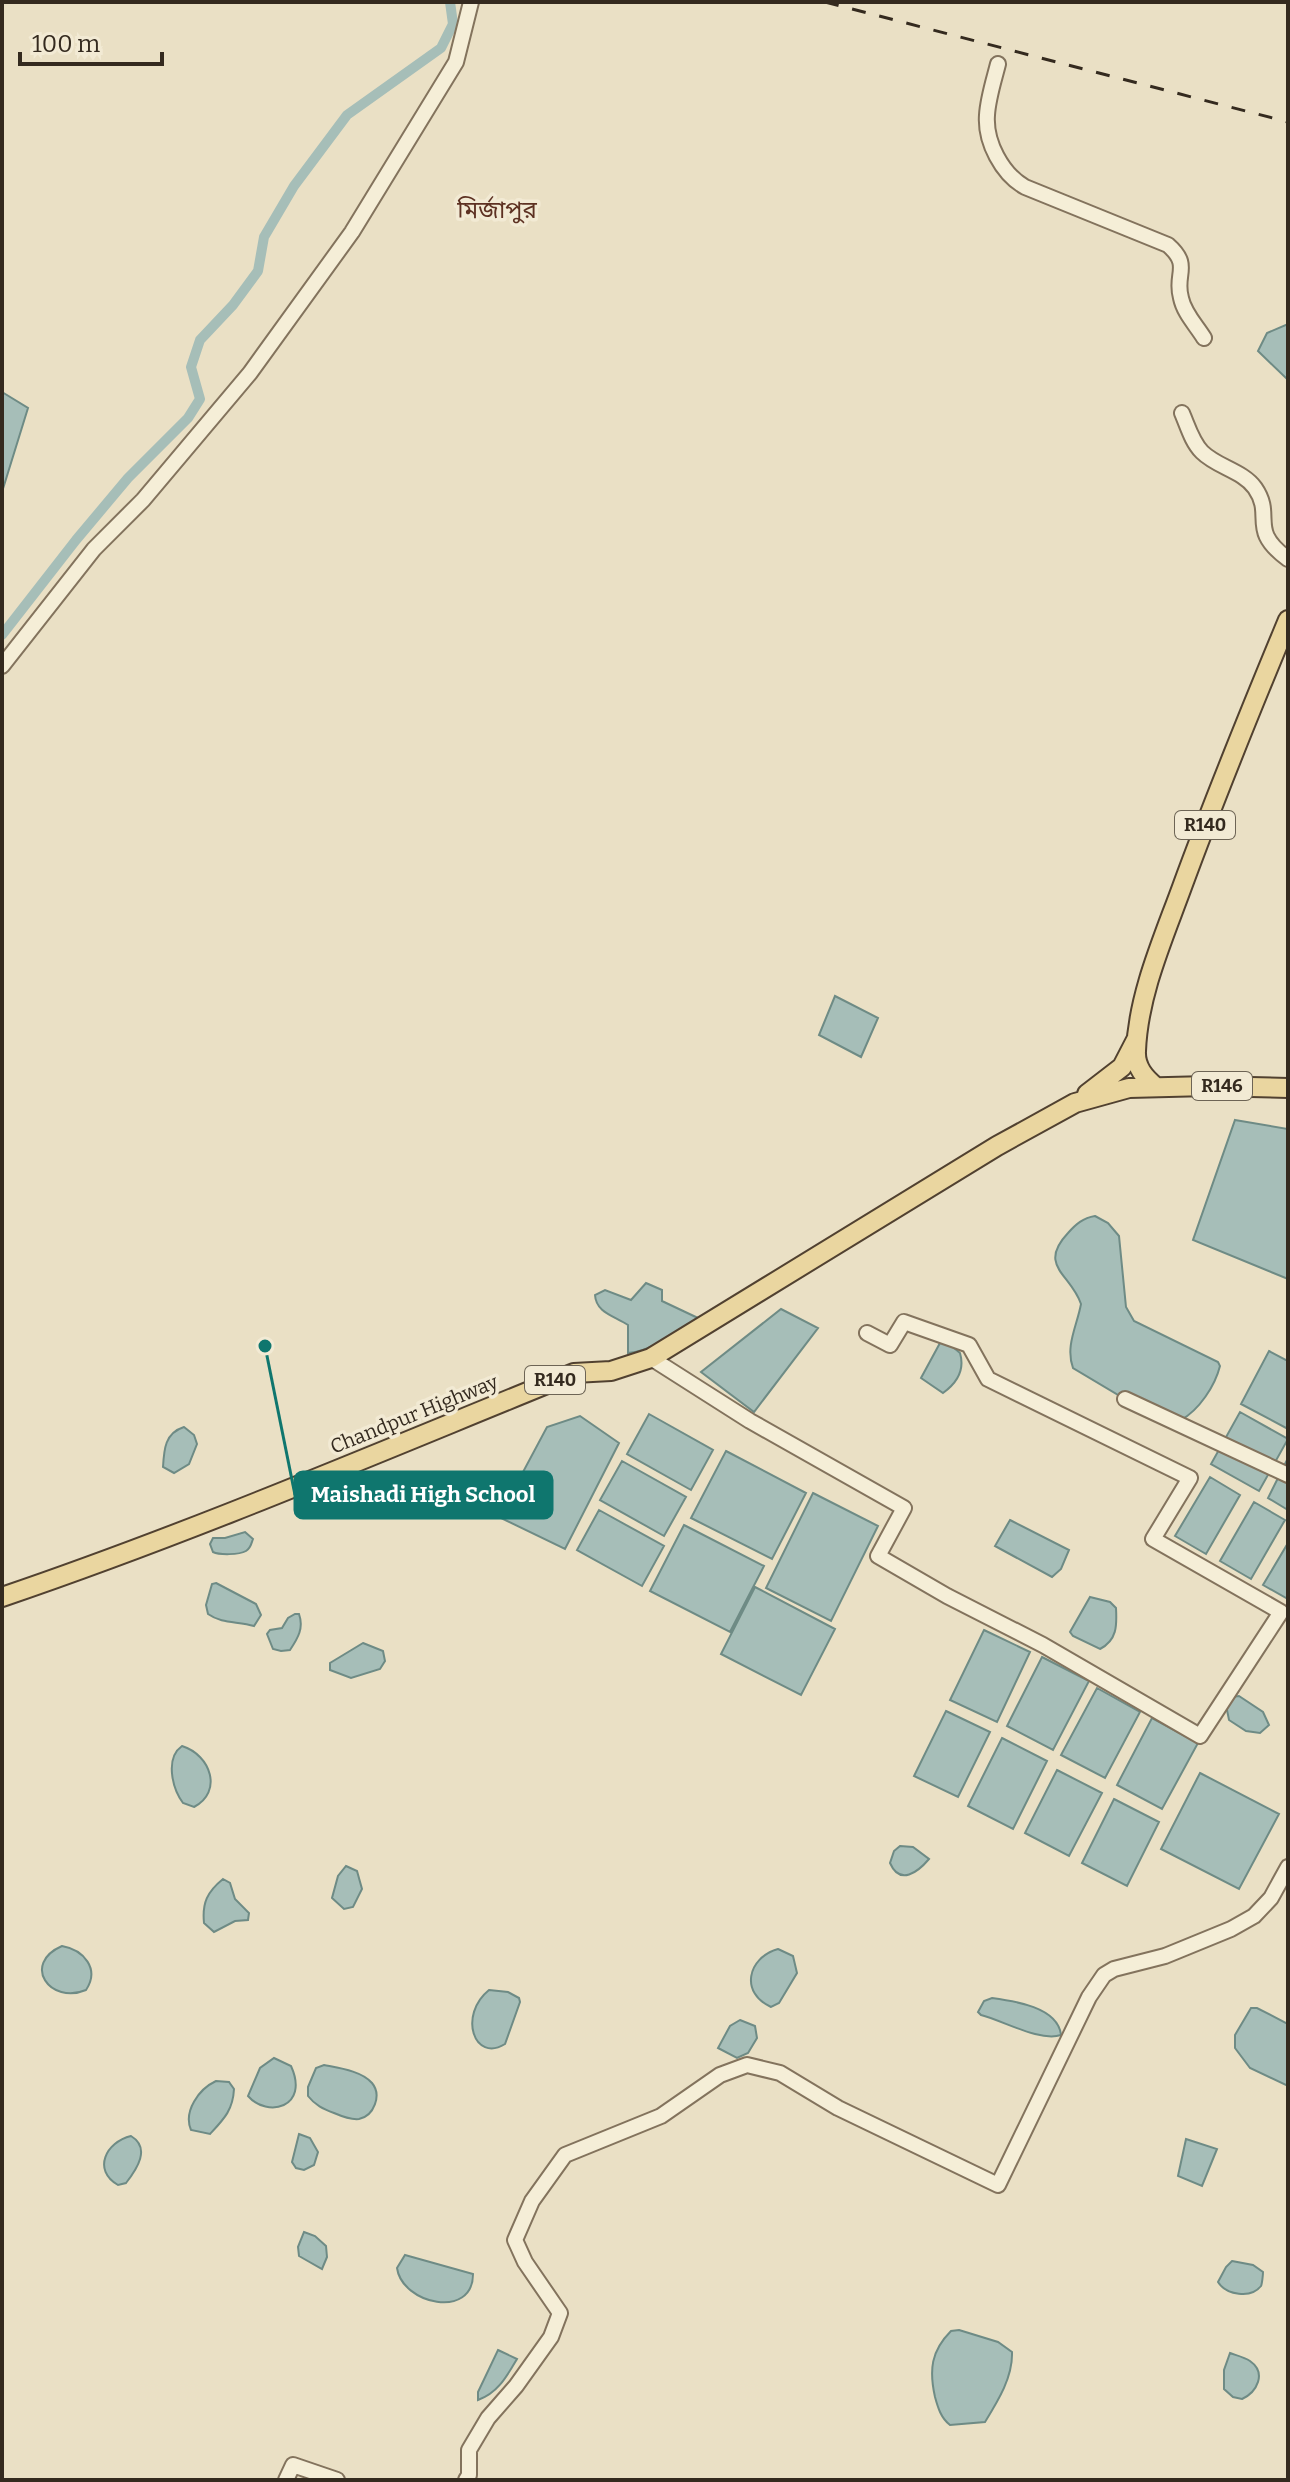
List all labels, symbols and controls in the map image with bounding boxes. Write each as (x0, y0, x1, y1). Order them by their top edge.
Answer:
scale bar (20, 16, 162, 66)
text: 100 m (32, 30, 100, 58)
district label: মির্জাপুর (456, 195, 538, 224)
road number: R140 (1175, 811, 1235, 839)
road number: R146 (1192, 1072, 1252, 1100)
road number: R140 (525, 1366, 585, 1394)
street label: Chandpur Highway (327, 1369, 502, 1459)
callout: Maishadi High School (295, 1472, 552, 1518)
text: Maishadi High School (311, 1481, 536, 1508)

